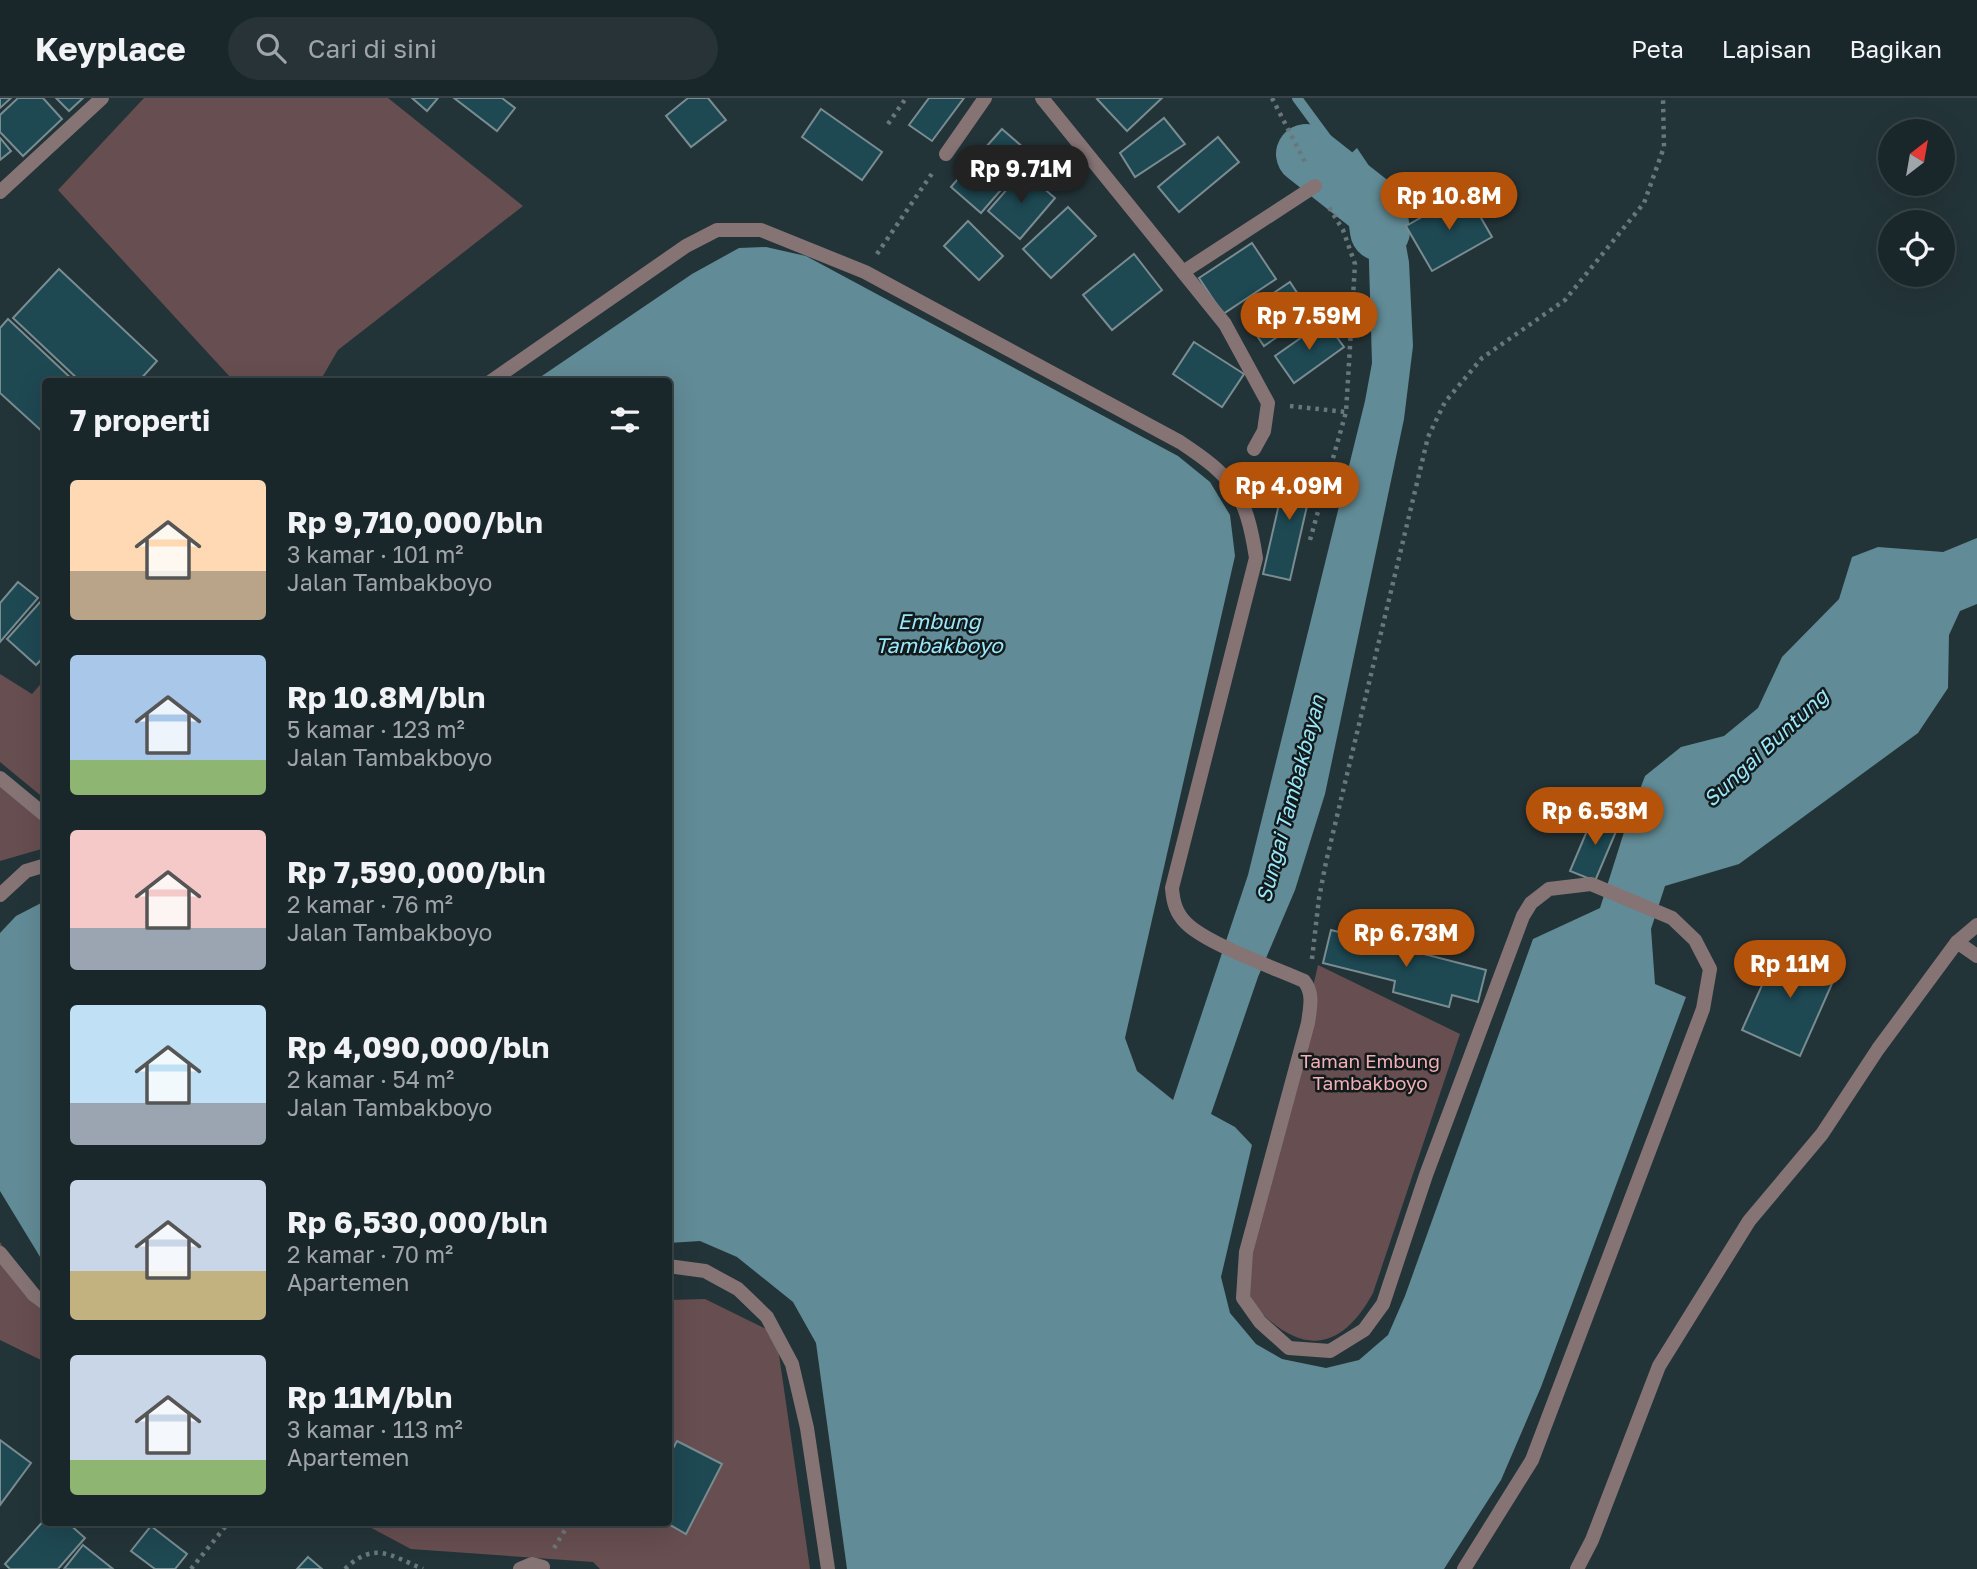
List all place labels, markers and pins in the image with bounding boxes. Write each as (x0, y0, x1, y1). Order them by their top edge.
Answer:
pin: Rp 9.71M (949, 146, 1093, 205)
pin: Rp 10.8M (1377, 172, 1521, 232)
pin: Rp 7.59M (1237, 292, 1381, 352)
pin: Rp 4.09M (1217, 462, 1361, 522)
pin: Rp 6.53M (1523, 788, 1667, 847)
pin: Rp 6.73M (1334, 910, 1478, 969)
pin: Rp 11M (1733, 940, 1847, 1000)

